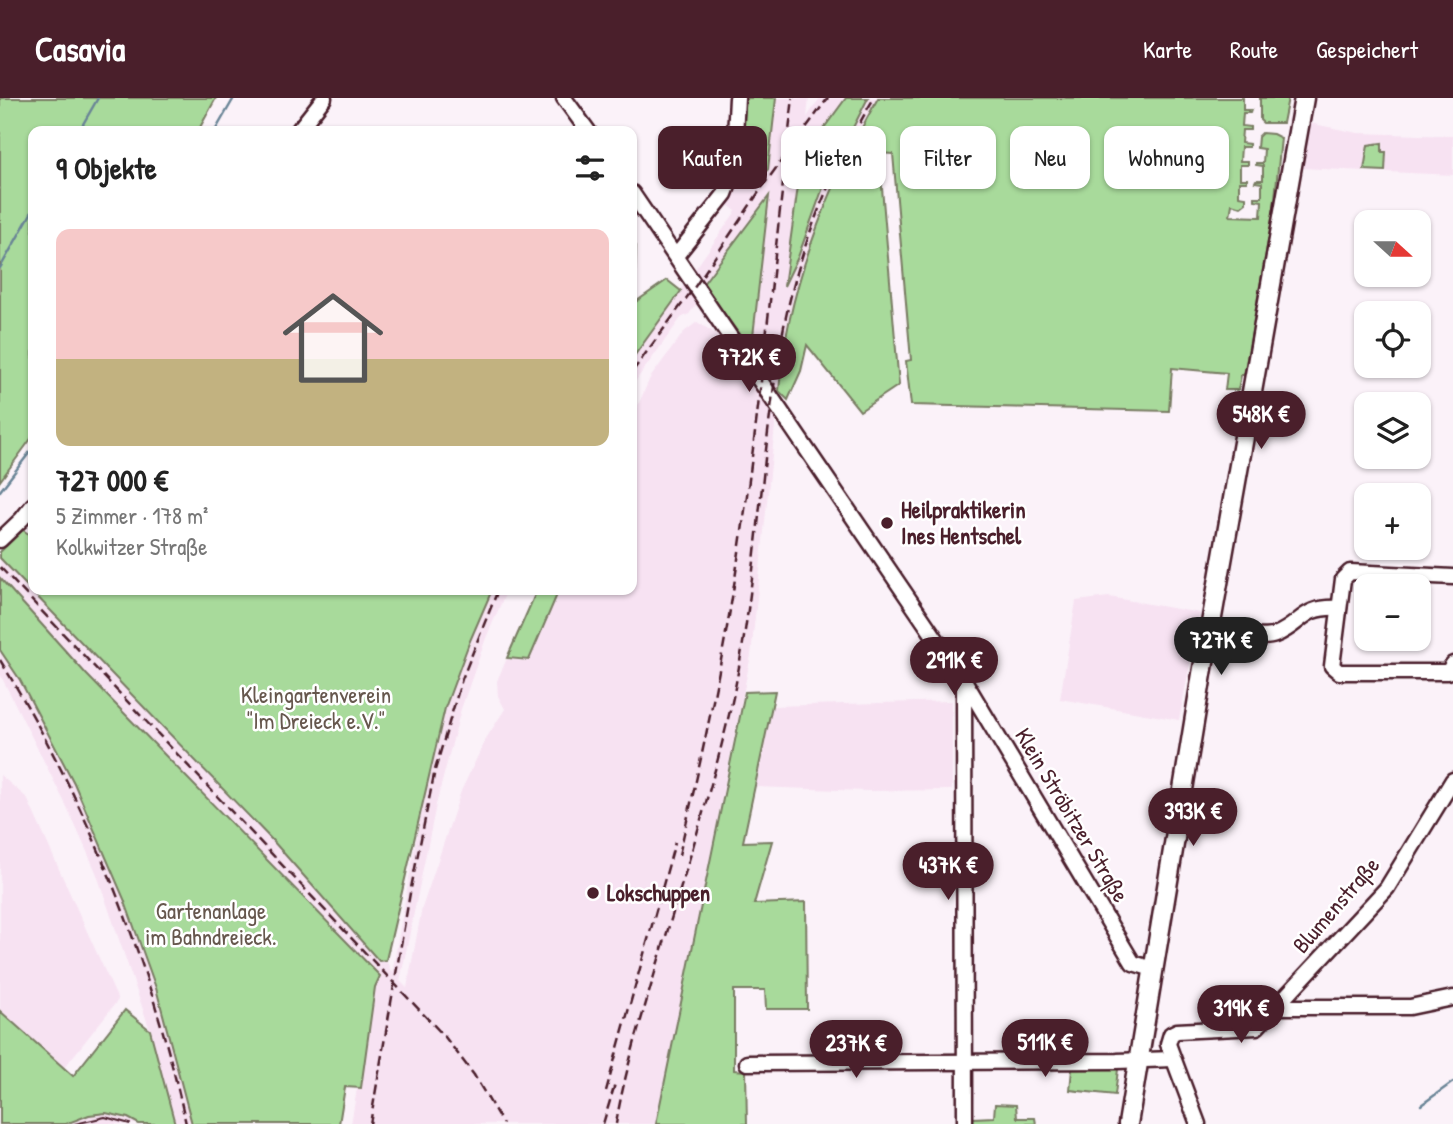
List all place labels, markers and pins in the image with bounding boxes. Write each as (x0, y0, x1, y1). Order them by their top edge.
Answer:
pin: 772K € (692, 334, 806, 394)
pin: 548K € (1204, 392, 1318, 451)
place label: Heilpraktikerin Ines Hentschel (901, 494, 1026, 551)
marker: Heilpraktikerin Ines Hentschel (879, 515, 895, 531)
pin: 727K € (1164, 618, 1278, 677)
pin: 291K € (897, 638, 1011, 697)
pin: 393K € (1136, 788, 1250, 848)
pin: 437K € (891, 842, 1005, 902)
place label: Lokschuppen (607, 877, 710, 909)
marker: Lokschuppen (585, 885, 601, 901)
pin: 319K € (1184, 986, 1298, 1045)
pin: 237K € (799, 1020, 913, 1080)
pin: 511K € (988, 1020, 1102, 1079)

